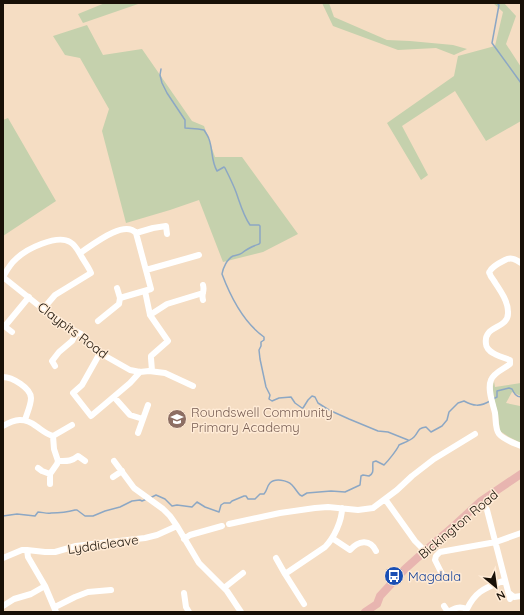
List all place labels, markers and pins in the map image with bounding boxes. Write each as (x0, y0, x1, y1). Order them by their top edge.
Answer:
place label: Roundswell Community Primary Academy (191, 404, 333, 435)
school or university icon: Roundswell Community Primary Academy (166, 408, 188, 430)
bus stop icon: Magdala (383, 565, 405, 587)
place label: Magdala (408, 568, 461, 584)

